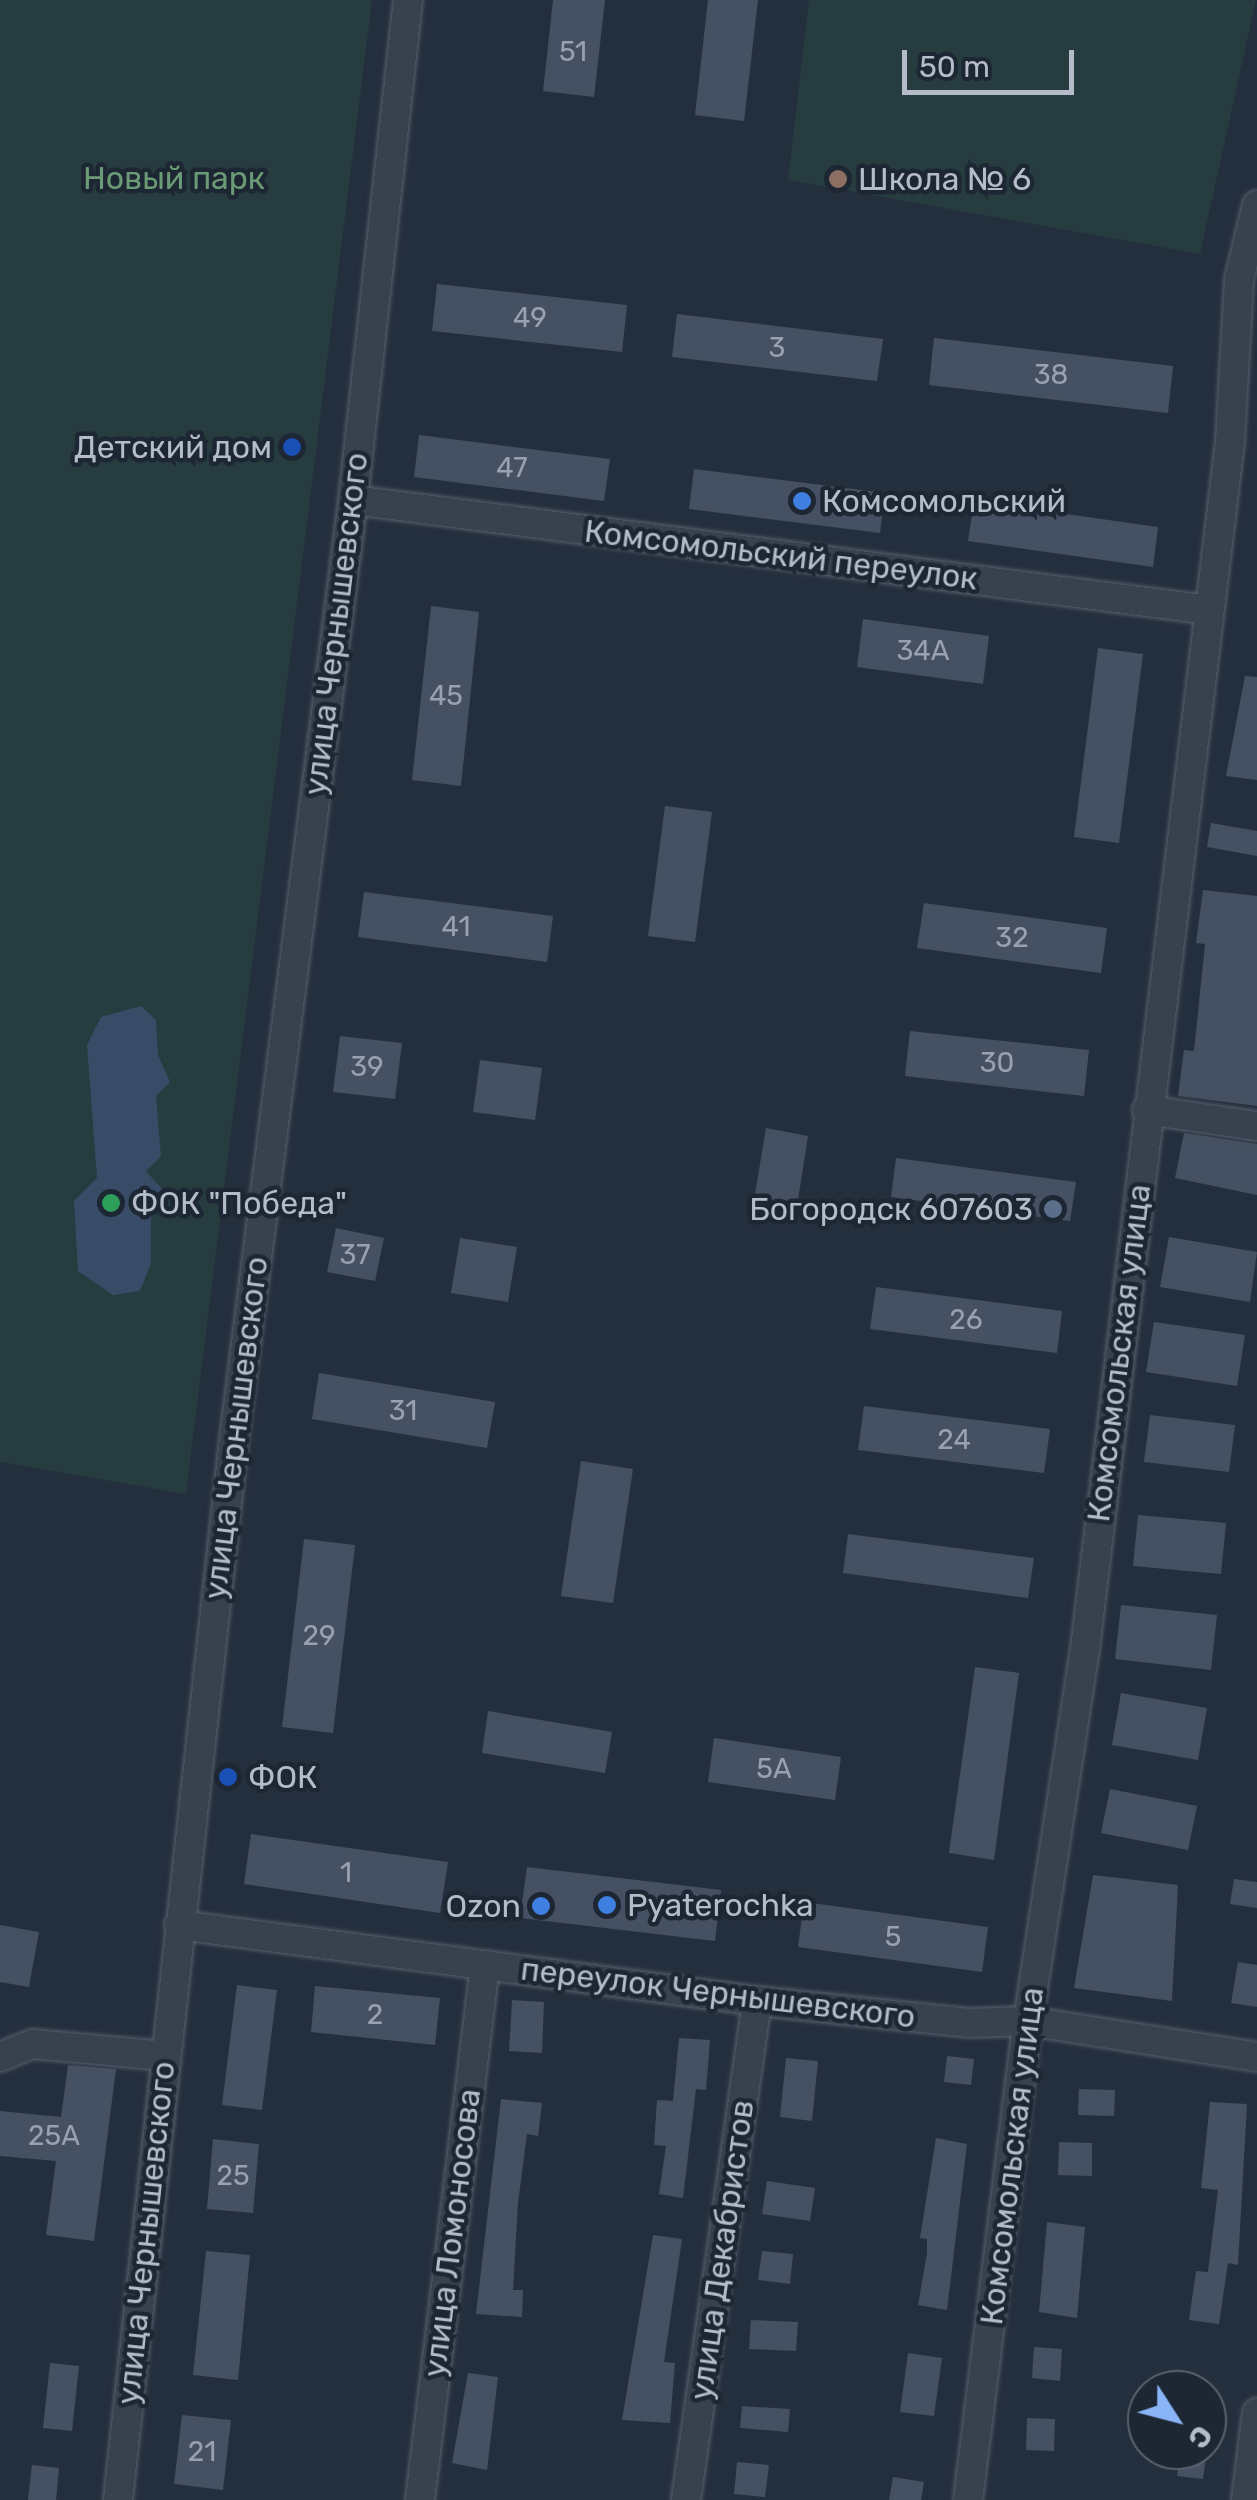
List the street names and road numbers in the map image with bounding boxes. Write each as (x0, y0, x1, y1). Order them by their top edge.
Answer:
street label: улица Чернышевского (296, 450, 376, 798)
street label: Комсомольский переулок (582, 512, 980, 598)
street label: Комсомольская улица (1079, 1182, 1159, 1524)
street label: улица Чернышевского (196, 1254, 276, 1602)
street label: переулок Чернышевского (519, 1950, 917, 2036)
street label: Комсомольская улица (972, 1985, 1052, 2327)
street label: улица Чернышевского (109, 2059, 183, 2407)
street label: улица Ломоносова (415, 2086, 489, 2380)
street label: улица Декабристов (682, 2097, 762, 2403)

